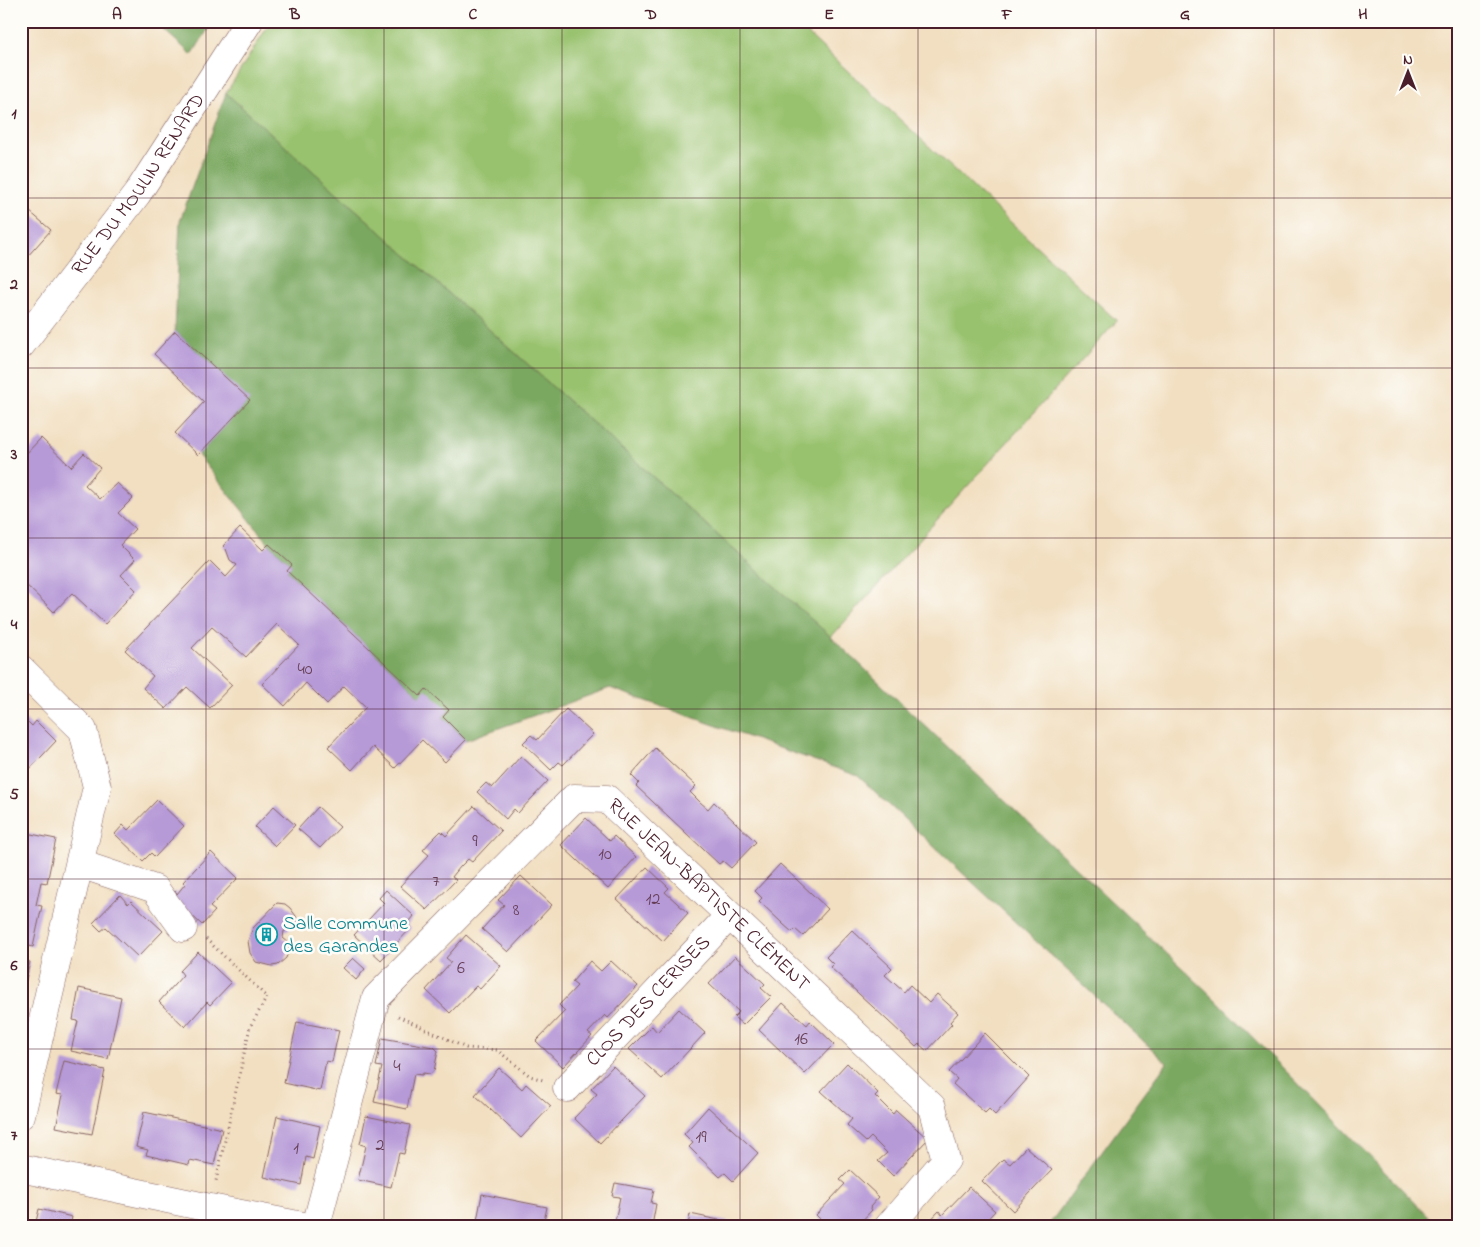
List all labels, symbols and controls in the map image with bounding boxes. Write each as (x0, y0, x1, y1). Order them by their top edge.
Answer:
text: A (112, 3, 122, 27)
text: B (289, 3, 301, 27)
text: C (469, 3, 478, 27)
text: D (644, 3, 657, 27)
text: E (824, 3, 834, 27)
text: F (1001, 3, 1013, 27)
text: G (1180, 3, 1190, 27)
text: H (1358, 3, 1368, 27)
north arrow (1382, 48, 1432, 98)
text: N (1403, 50, 1413, 71)
street label: RUE DU MOULIN RENARD (65, 88, 213, 282)
text: 1 (11, 102, 17, 126)
text: 2 (9, 273, 18, 297)
text: 3 (10, 443, 18, 467)
text: 4 (10, 613, 18, 637)
house number: 40 (297, 657, 313, 683)
text: 5 (9, 783, 19, 807)
street label: RUE JEAN-BAPTISTE CLÉMENT (601, 792, 816, 998)
house number: 9 (472, 829, 478, 855)
house number: 10 (598, 842, 612, 868)
house number: 7 (432, 869, 440, 895)
house number: 12 (646, 887, 660, 913)
house number: 8 (513, 898, 520, 924)
place label: Salle commune des Garandes (283, 910, 408, 962)
building icon: Salle commune des Garandes (255, 923, 279, 947)
street label: CLOS DES CERISES (580, 929, 718, 1073)
text: 6 (9, 954, 18, 978)
house number: 6 (457, 956, 465, 982)
house number: 16 (794, 1027, 808, 1053)
house number: 4 (393, 1054, 401, 1080)
text: 7 (11, 1124, 18, 1148)
house number: 19 (695, 1125, 707, 1151)
house number: 2 (376, 1133, 385, 1159)
house number: 1 (293, 1136, 299, 1162)

